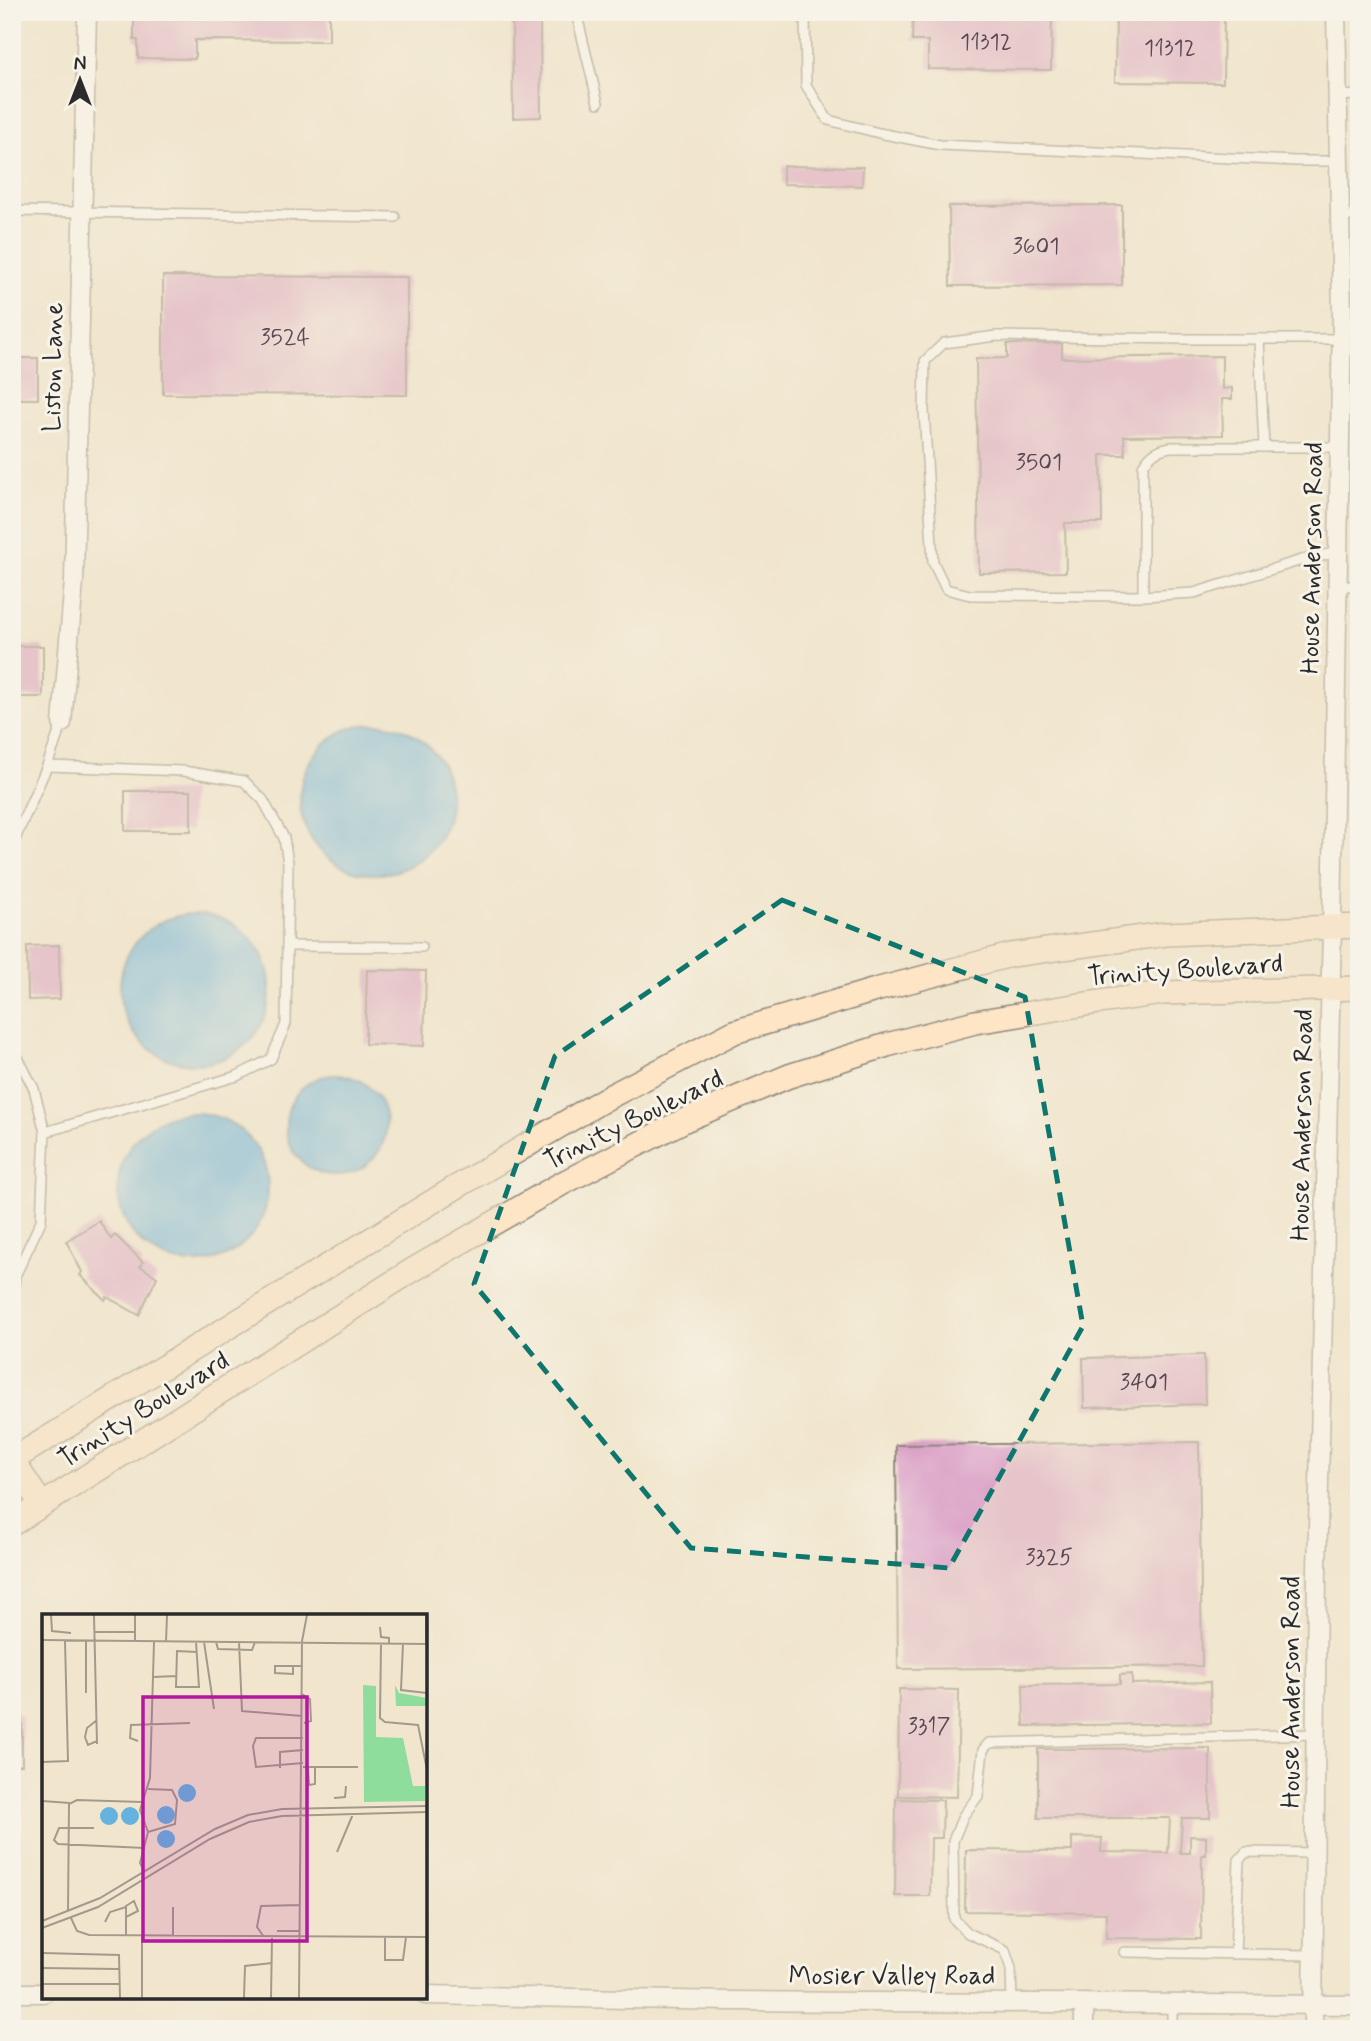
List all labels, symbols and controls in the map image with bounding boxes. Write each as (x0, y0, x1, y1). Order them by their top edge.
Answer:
house number: 11312 (960, 28, 1012, 58)
house number: 11312 (1144, 34, 1196, 64)
north arrow (46, 46, 116, 116)
text: N (74, 52, 86, 77)
house number: 3601 (1012, 232, 1060, 262)
street label: Liston Lane (36, 302, 72, 432)
house number: 3524 (260, 323, 310, 353)
street label: House Anderson Road (1294, 442, 1332, 674)
house number: 3501 (1016, 448, 1062, 478)
street label: Trinity Boulevard (1086, 947, 1284, 995)
street label: House Anderson Road (1284, 1009, 1322, 1241)
street label: Trinity Boulevard (538, 1063, 729, 1179)
street label: Trinity Boulevard (52, 1344, 236, 1477)
house number: 3401 (1120, 1368, 1168, 1398)
house number: 3325 (1025, 1543, 1073, 1573)
street label: House Anderson Road (1275, 1576, 1309, 1808)
inset map (42, 1614, 427, 1999)
house number: 3317 (907, 1712, 951, 1742)
street label: Mosier Valley Road (789, 1960, 995, 1994)

